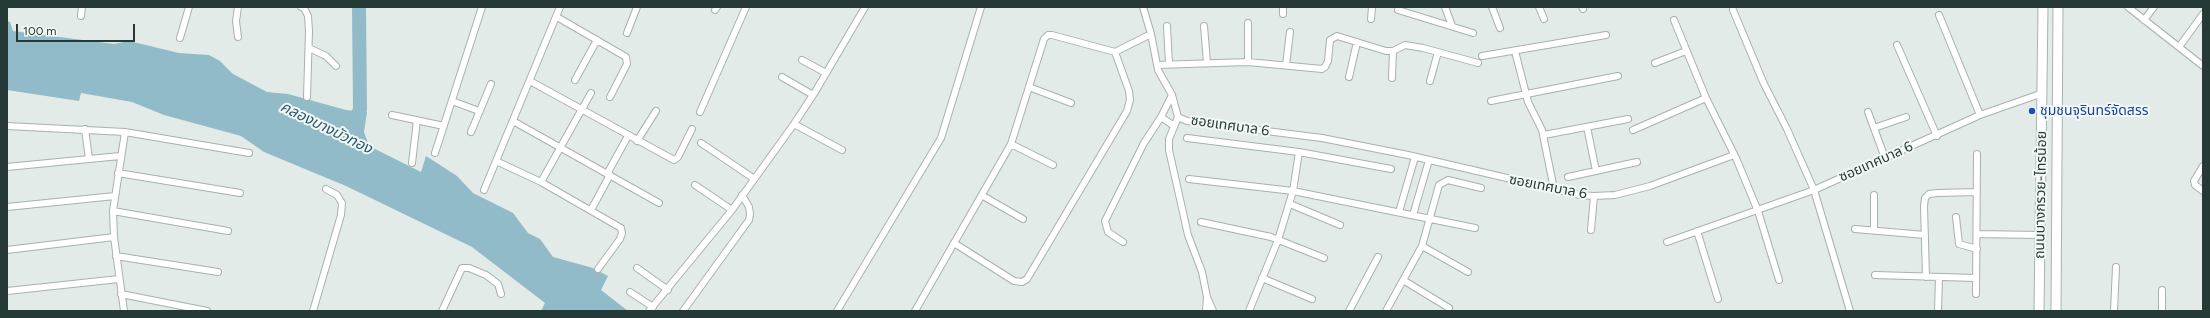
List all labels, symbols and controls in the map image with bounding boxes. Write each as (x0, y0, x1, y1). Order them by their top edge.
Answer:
scale bar (18, 16, 137, 42)
text: 100 m (23, 24, 57, 38)
water label: คลองบางบัวทอง (277, 98, 375, 158)
place label: ชุมชนจุรินทร์จัดสรร (2040, 103, 2149, 119)
marker: ชุมชนจุรินทร์จัดสรร (2027, 106, 2037, 116)
street label: ซอยเทศบาล 6 (1190, 112, 1270, 140)
street label: ถนนบางกรวย-ไทรน้อย (2031, 131, 2051, 259)
street label: ซอยเทศบาล 6 (1836, 138, 1916, 186)
street label: ซอยเทศบาล 6 (1508, 171, 1588, 203)

